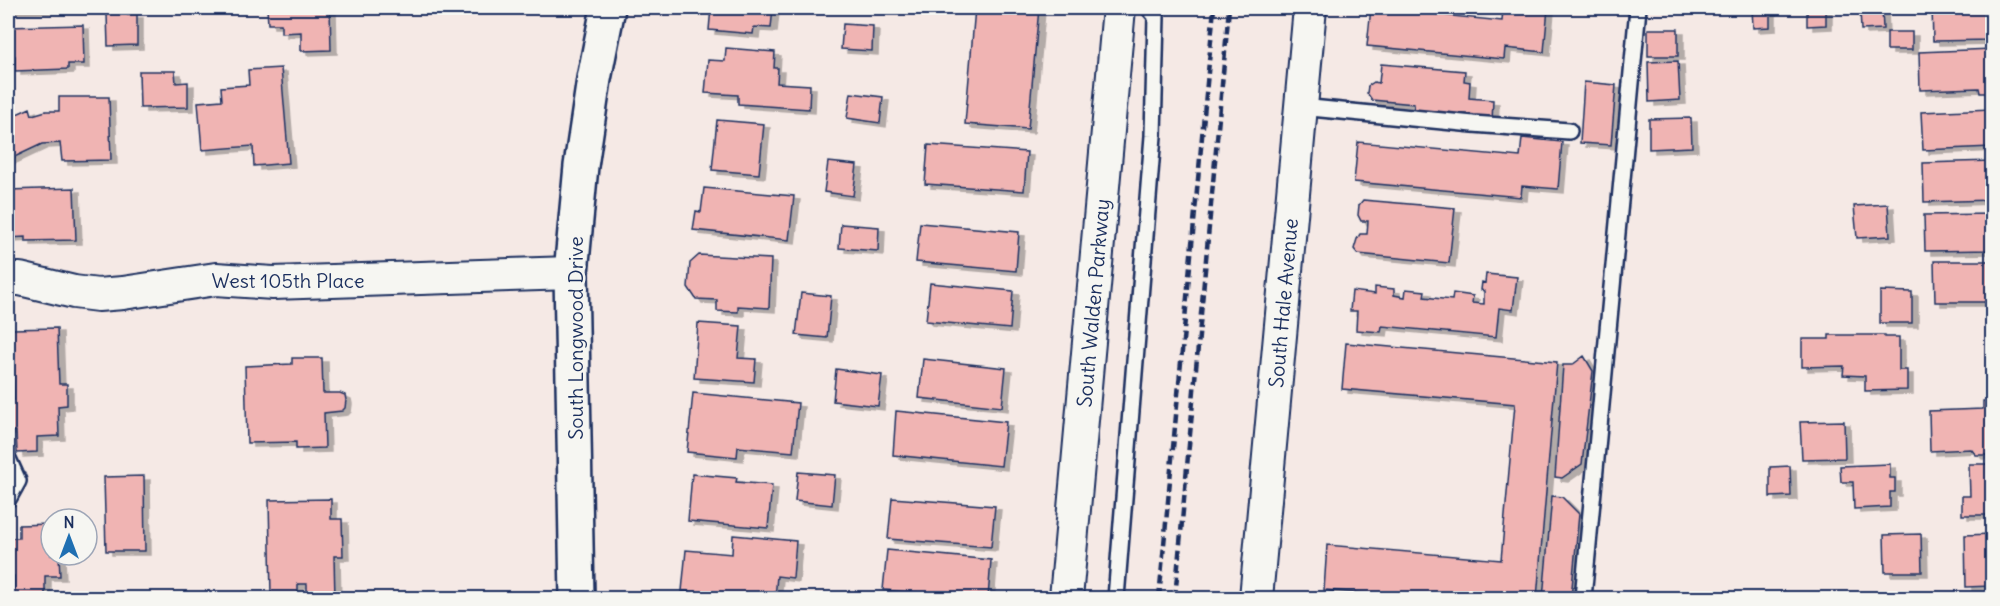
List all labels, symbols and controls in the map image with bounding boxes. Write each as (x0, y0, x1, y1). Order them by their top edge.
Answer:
street label: South Walden Parkway (1071, 198, 1115, 408)
street label: South Hale Avenue (1263, 217, 1303, 389)
street label: South Longwood Drive (563, 236, 588, 440)
street label: West 105th Place (212, 268, 364, 293)
north arrow (39, 507, 99, 567)
text: N (63, 512, 75, 532)

